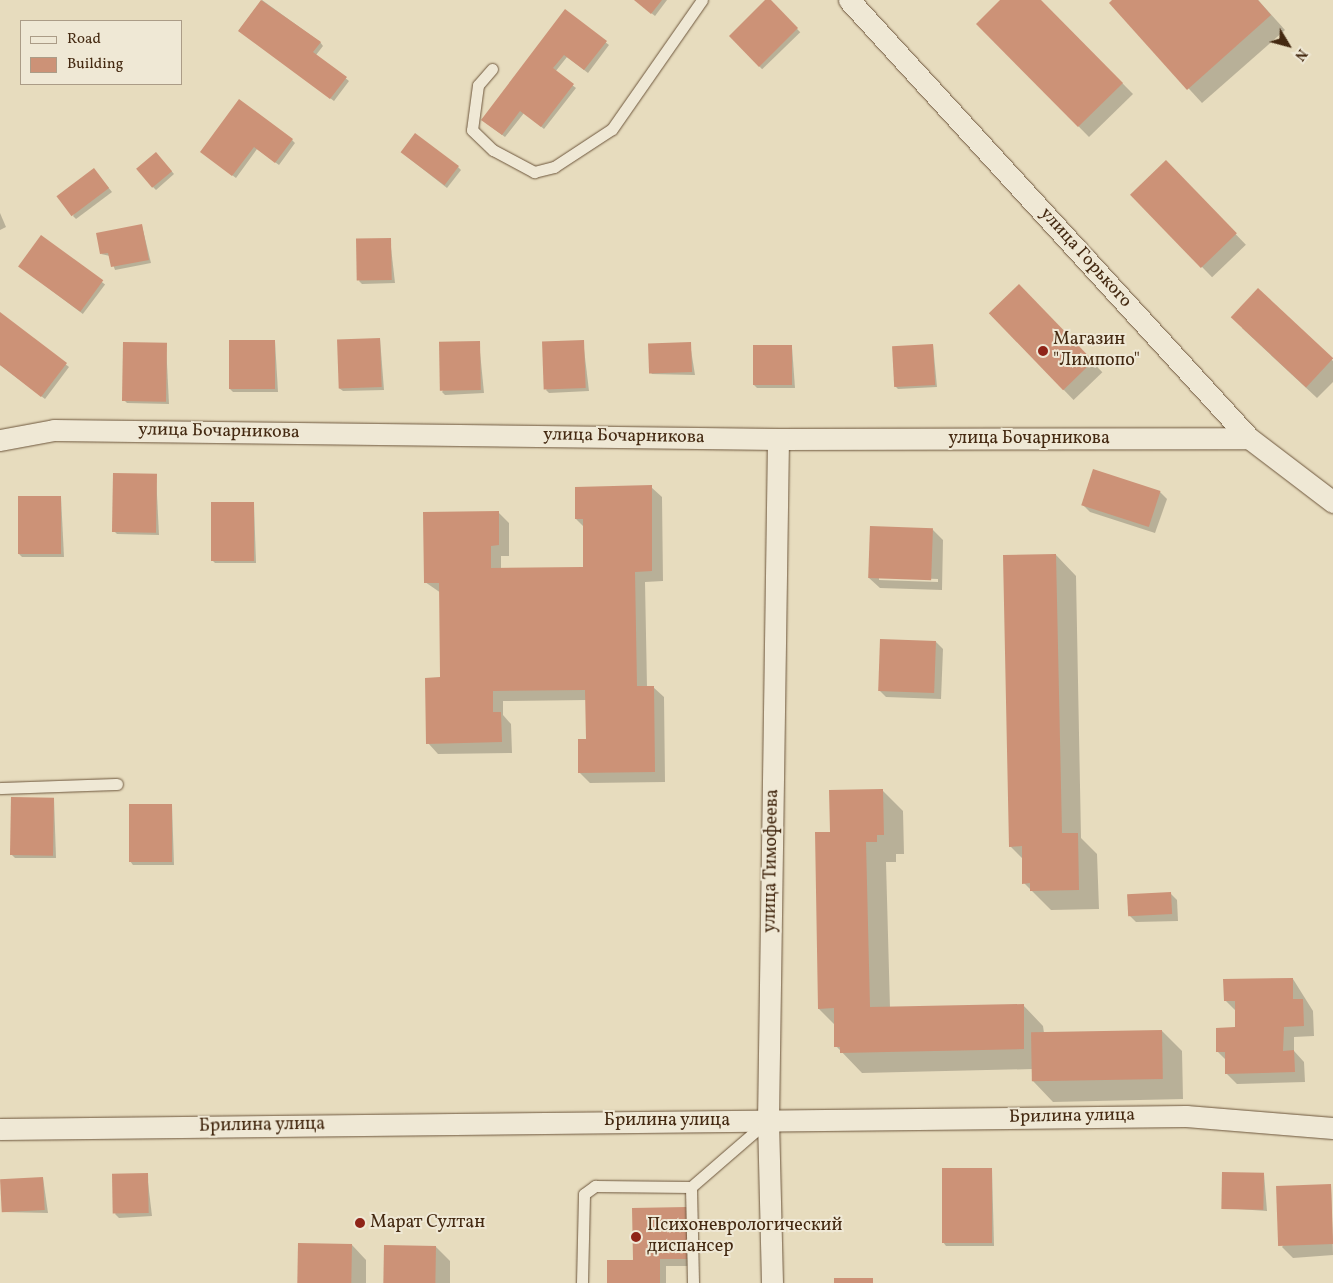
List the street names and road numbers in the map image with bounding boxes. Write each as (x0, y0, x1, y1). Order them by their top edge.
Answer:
street label: улица Горького (1034, 203, 1136, 313)
street label: улица Бочарникова (138, 420, 300, 444)
street label: улица Бочарникова (543, 425, 705, 449)
street label: улица Бочарникова (948, 428, 1110, 450)
street label: улица Тимофеева (760, 789, 784, 933)
street label: Брилина улица (1008, 1105, 1136, 1129)
street label: Брилина улица (604, 1110, 730, 1132)
street label: Брилина улица (198, 1114, 326, 1138)

